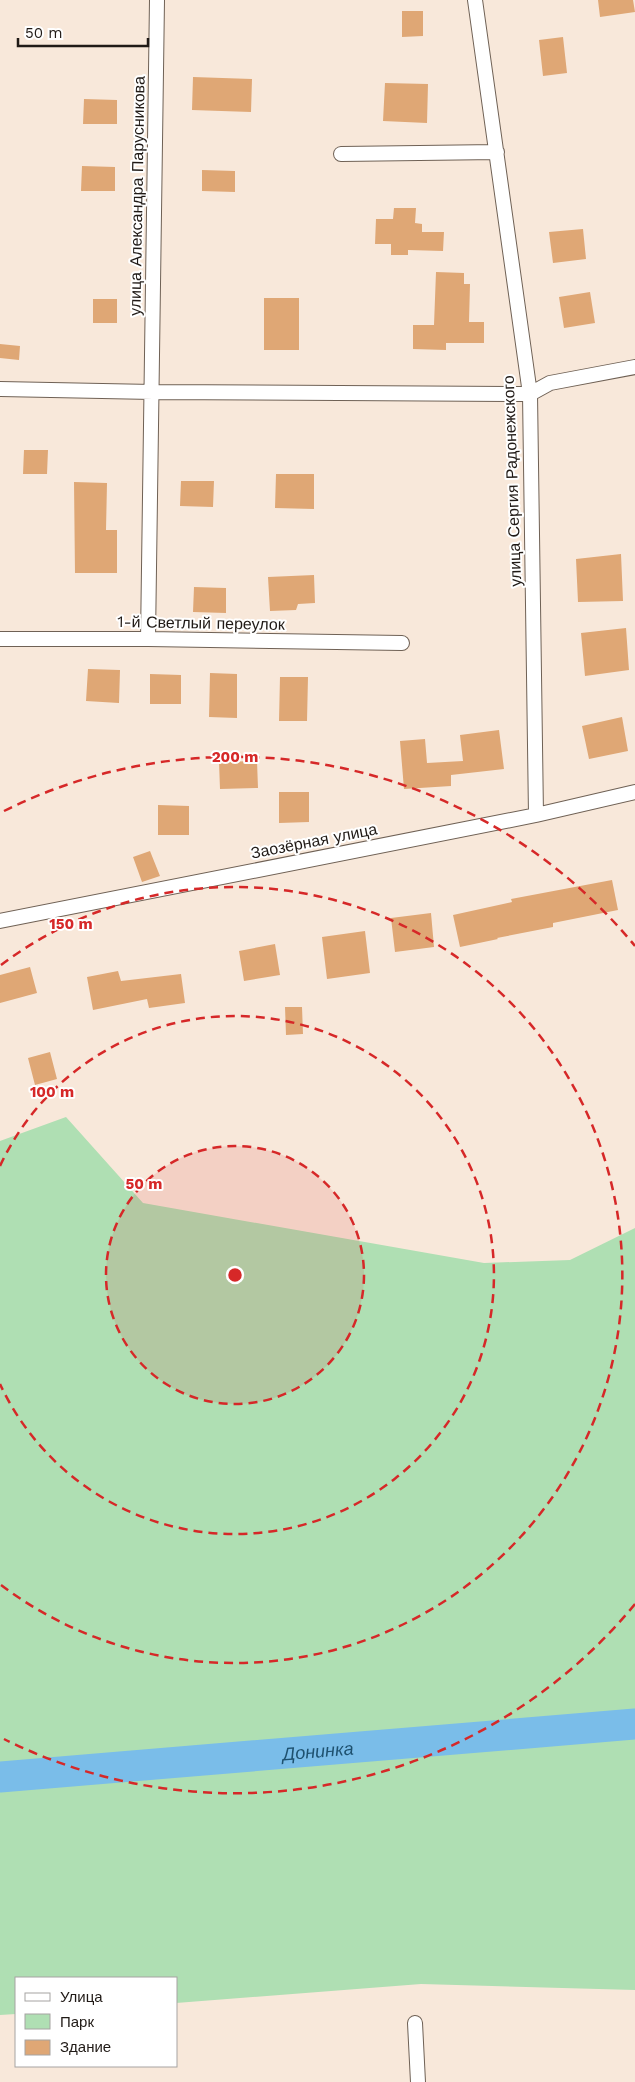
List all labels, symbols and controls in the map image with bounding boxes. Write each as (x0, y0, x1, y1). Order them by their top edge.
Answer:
scale bar (18, 15, 148, 47)
text: 50 m (25, 24, 62, 42)
street label: улица Александра Парусникова (125, 76, 149, 316)
street label: улица Сергия Радонежского (499, 375, 525, 587)
street label: 1-й Светлый переулок (117, 612, 286, 634)
text: 200 m (212, 748, 258, 766)
street label: Заозёрная улица (249, 819, 379, 863)
text: 150 m (49, 915, 93, 933)
text: 100 m (30, 1083, 74, 1101)
text: 50 m (126, 1175, 162, 1193)
centre of rings (226, 1266, 244, 1284)
water label: Донинка (280, 1737, 354, 1764)
legend (15, 1977, 178, 2067)
text: Улица (60, 1988, 103, 2006)
text: Парк (60, 2013, 94, 2031)
text: Здание (60, 2038, 111, 2056)

